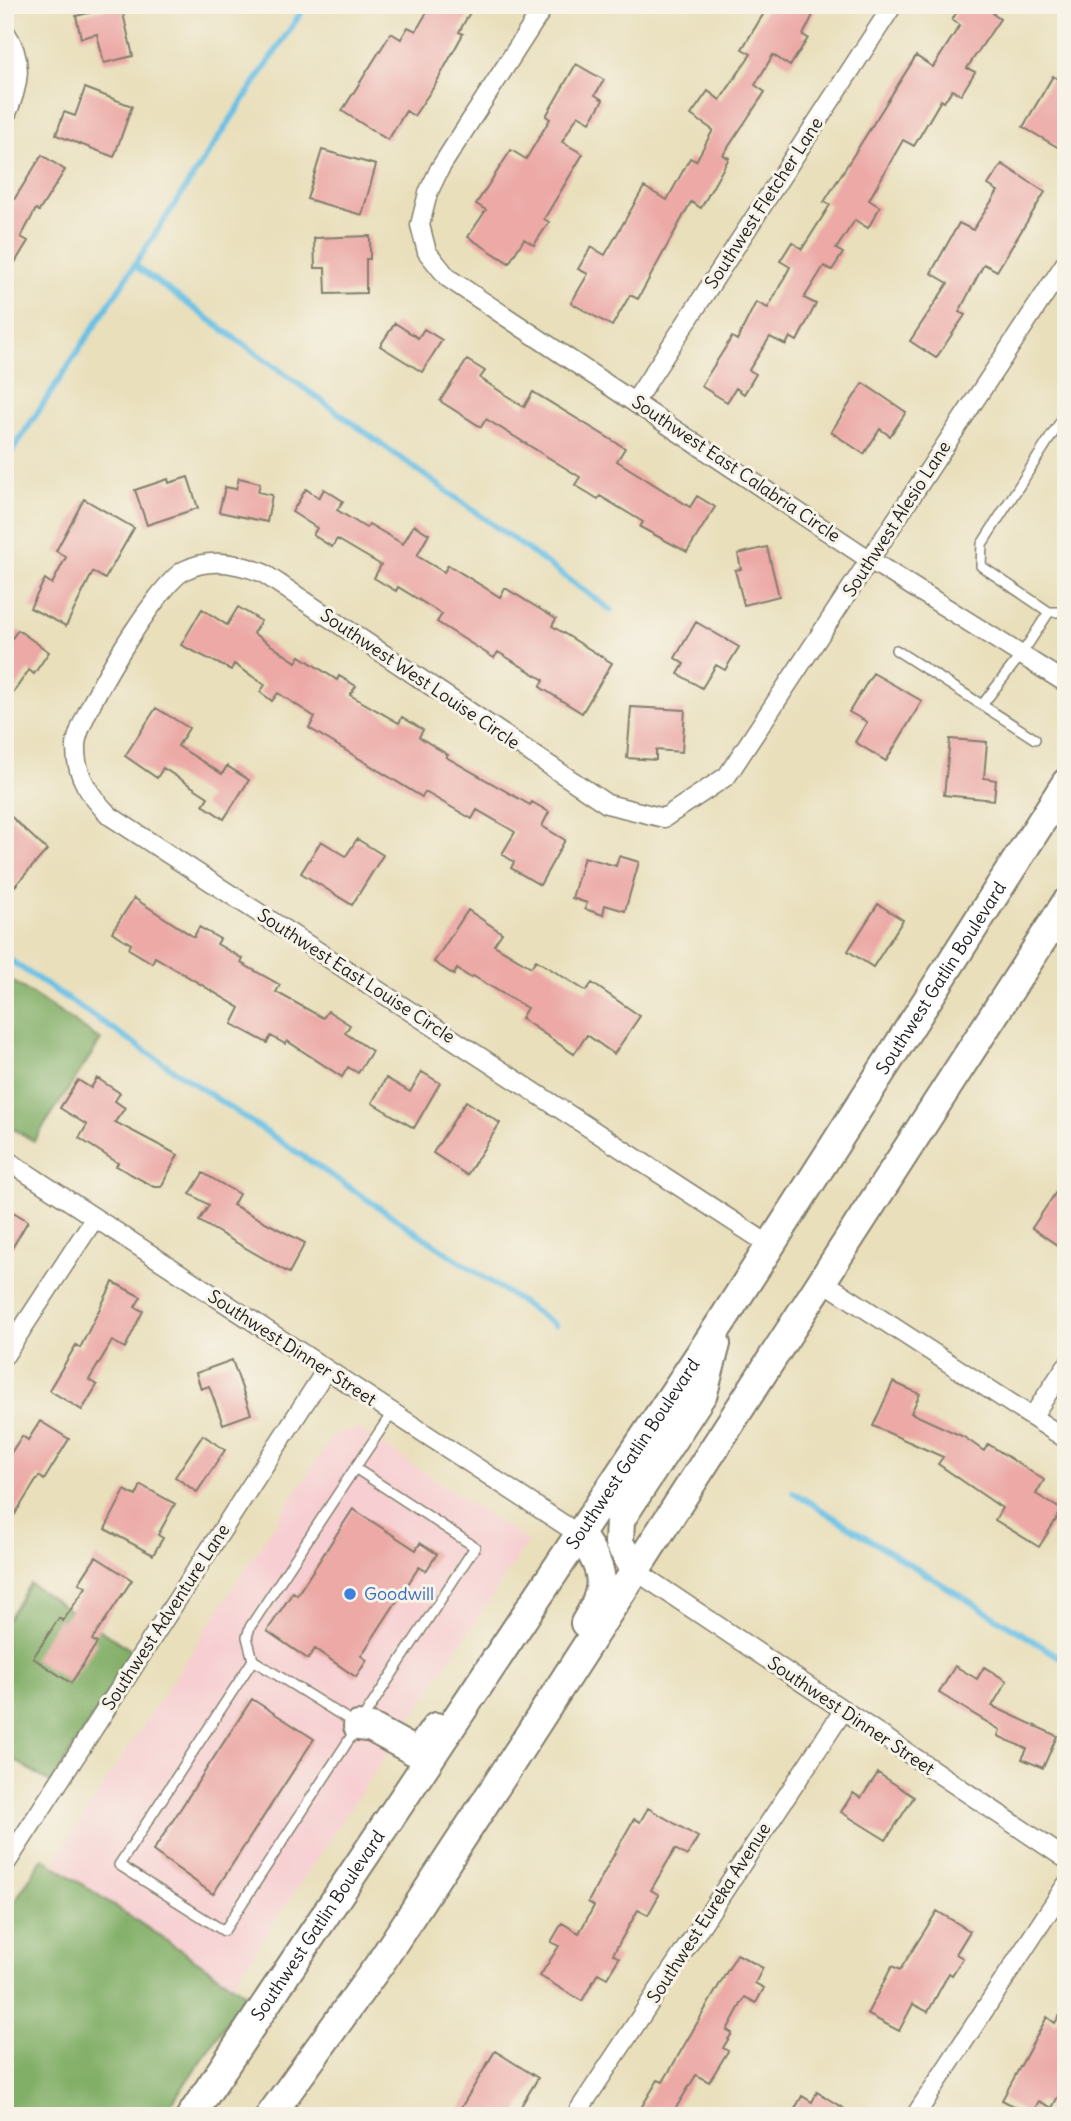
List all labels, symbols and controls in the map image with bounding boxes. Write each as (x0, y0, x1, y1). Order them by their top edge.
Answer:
street label: Southwest Fletcher Lane (699, 112, 828, 293)
street label: Southwest East Calabria Circle (628, 390, 845, 547)
street label: Southwest Alesio Lane (838, 436, 956, 601)
street label: Southwest West Louise Circle (316, 603, 524, 754)
street label: Southwest Gatlin Boulevard (871, 877, 1011, 1079)
street label: Southwest East Louise Circle (253, 903, 459, 1048)
street label: Southwest Dinner Street (204, 1284, 381, 1411)
street label: Southwest Gatlin Boulevard (561, 1354, 705, 1554)
street label: Southwest Adventure Lane (97, 1519, 234, 1714)
place label: Goodwill (364, 1582, 434, 1605)
marker: Goodwill (342, 1586, 358, 1602)
street label: Southwest Dinner Street (763, 1651, 939, 1780)
street label: Southwest Eureka Avenue (642, 1818, 776, 2007)
street label: Southwest Gatlin Boulevard (246, 1825, 390, 2025)

